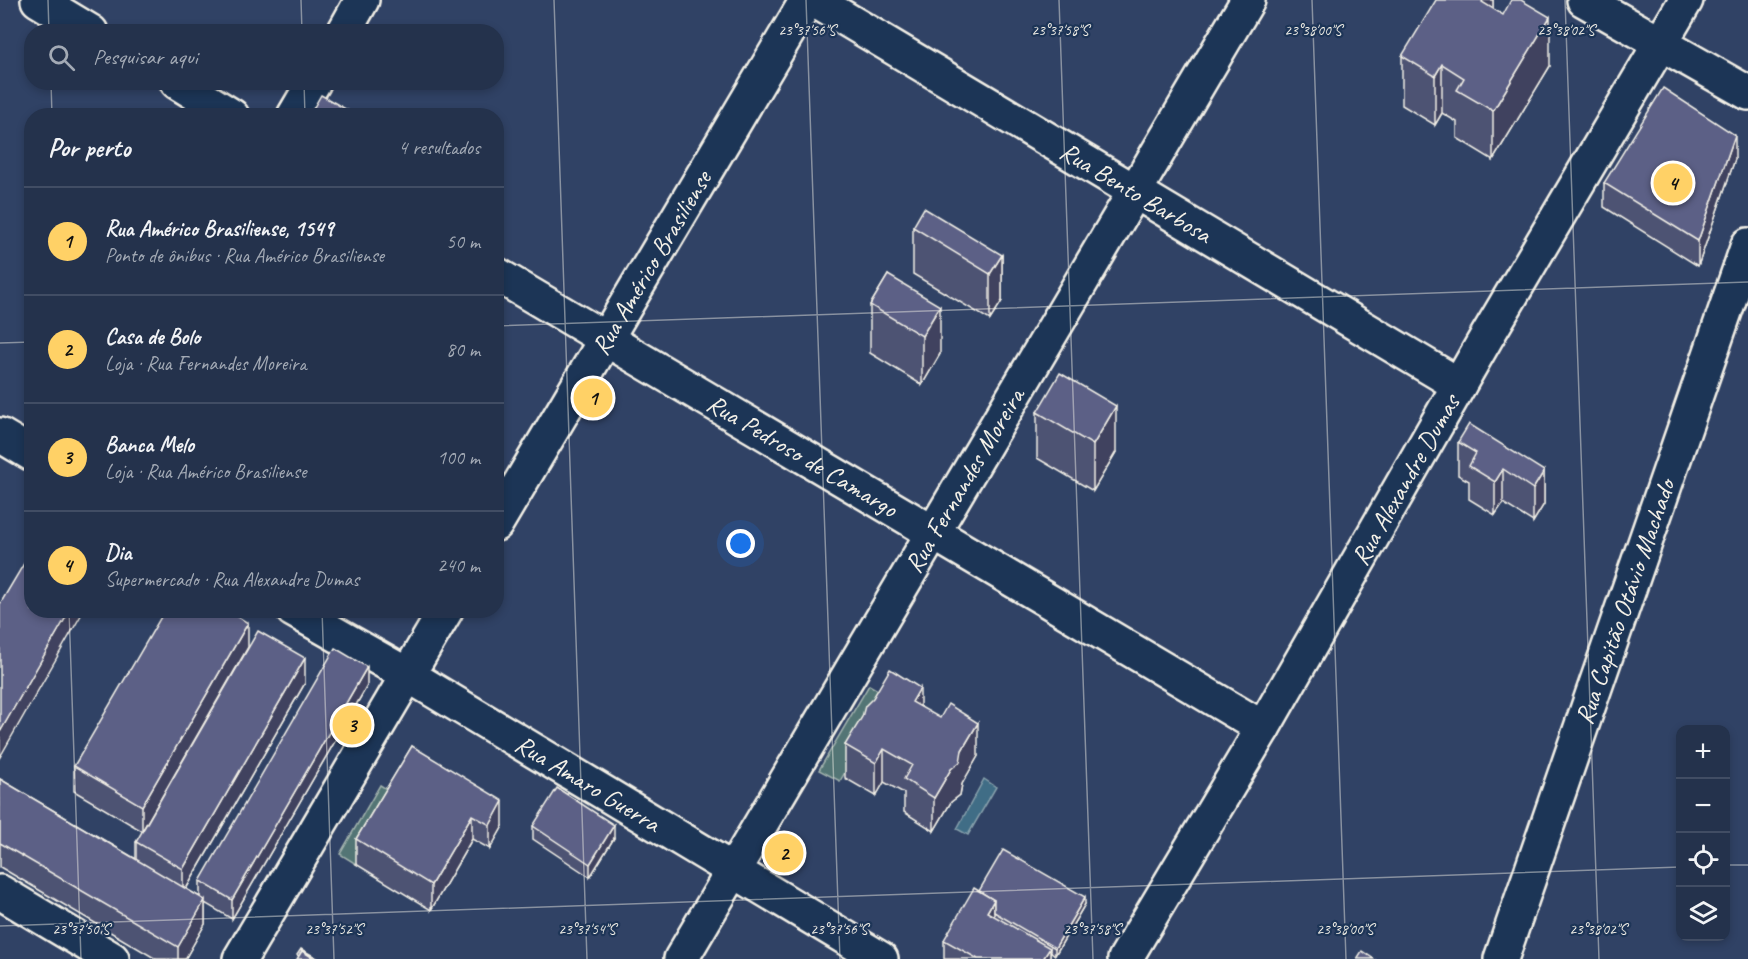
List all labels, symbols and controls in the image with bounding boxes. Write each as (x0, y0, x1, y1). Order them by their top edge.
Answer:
text: 23°37'56"S (778, 21, 838, 40)
text: 23°37'58"S (1031, 21, 1091, 40)
text: 23°38'00"S (1284, 21, 1344, 40)
text: 23°38'02"S (1537, 21, 1597, 40)
search box (24, 24, 504, 90)
icon: search (45, 41, 78, 74)
text: Pesquisar aqui (93, 43, 198, 71)
text: Por perto (48, 131, 130, 164)
text: 4 resultados (398, 135, 480, 160)
street label: Rua Bento Barbosa (1054, 135, 1219, 251)
pin: 4 (1654, 160, 1692, 206)
street label: Rua Américo Brasiliense (584, 162, 720, 361)
text: Rua Américo Brasiliense, 1549 (105, 215, 333, 243)
text: 1 (63, 229, 72, 254)
text: 50 m (446, 229, 480, 254)
text: Ponto de ônibus · Rua Américo Brasiliense (105, 243, 384, 268)
text: Casa de Bolo (105, 323, 200, 351)
text: 2 (63, 337, 72, 362)
text: 80 m (446, 337, 480, 362)
text: Loja · Rua Fernandes Moreira (105, 351, 306, 376)
pin: 1 (574, 376, 612, 420)
street label: Rua Fernandes Moreira (897, 380, 1033, 579)
street label: Rua Pedroso de Camargo (701, 387, 905, 526)
street label: Rua Alexandre Dumas (1344, 387, 1468, 571)
text: Banca Melo (105, 431, 194, 459)
text: 3 (63, 445, 72, 470)
text: 100 m (437, 445, 480, 470)
text: Loja · Rua Américo Brasiliense (105, 459, 306, 484)
street label: Rua Capitão Otávio Machado (1567, 473, 1684, 729)
your location (726, 529, 755, 558)
text: Dia (105, 539, 132, 567)
text: 4 (63, 553, 72, 578)
text: 240 m (437, 553, 480, 578)
text: Supermercado · Rua Alexandre Dumas (105, 567, 359, 592)
pin: 3 (332, 702, 372, 748)
map controls (1676, 725, 1730, 941)
button: + (1676, 725, 1730, 779)
street label: Rua Amaro Guerra (509, 727, 668, 841)
button: − (1676, 779, 1730, 833)
pin: 2 (764, 830, 804, 876)
button: locate (1676, 833, 1730, 887)
button: layers (1676, 887, 1730, 941)
text: 23°37'50"S (52, 920, 112, 939)
text: 23°37'52"S (305, 920, 365, 939)
text: 23°37'54"S (558, 920, 618, 939)
text: 23°37'56"S (810, 920, 870, 939)
text: 23°37'58"S (1063, 920, 1123, 939)
text: 23°38'00"S (1316, 920, 1376, 939)
text: 23°38'02"S (1569, 920, 1629, 939)

